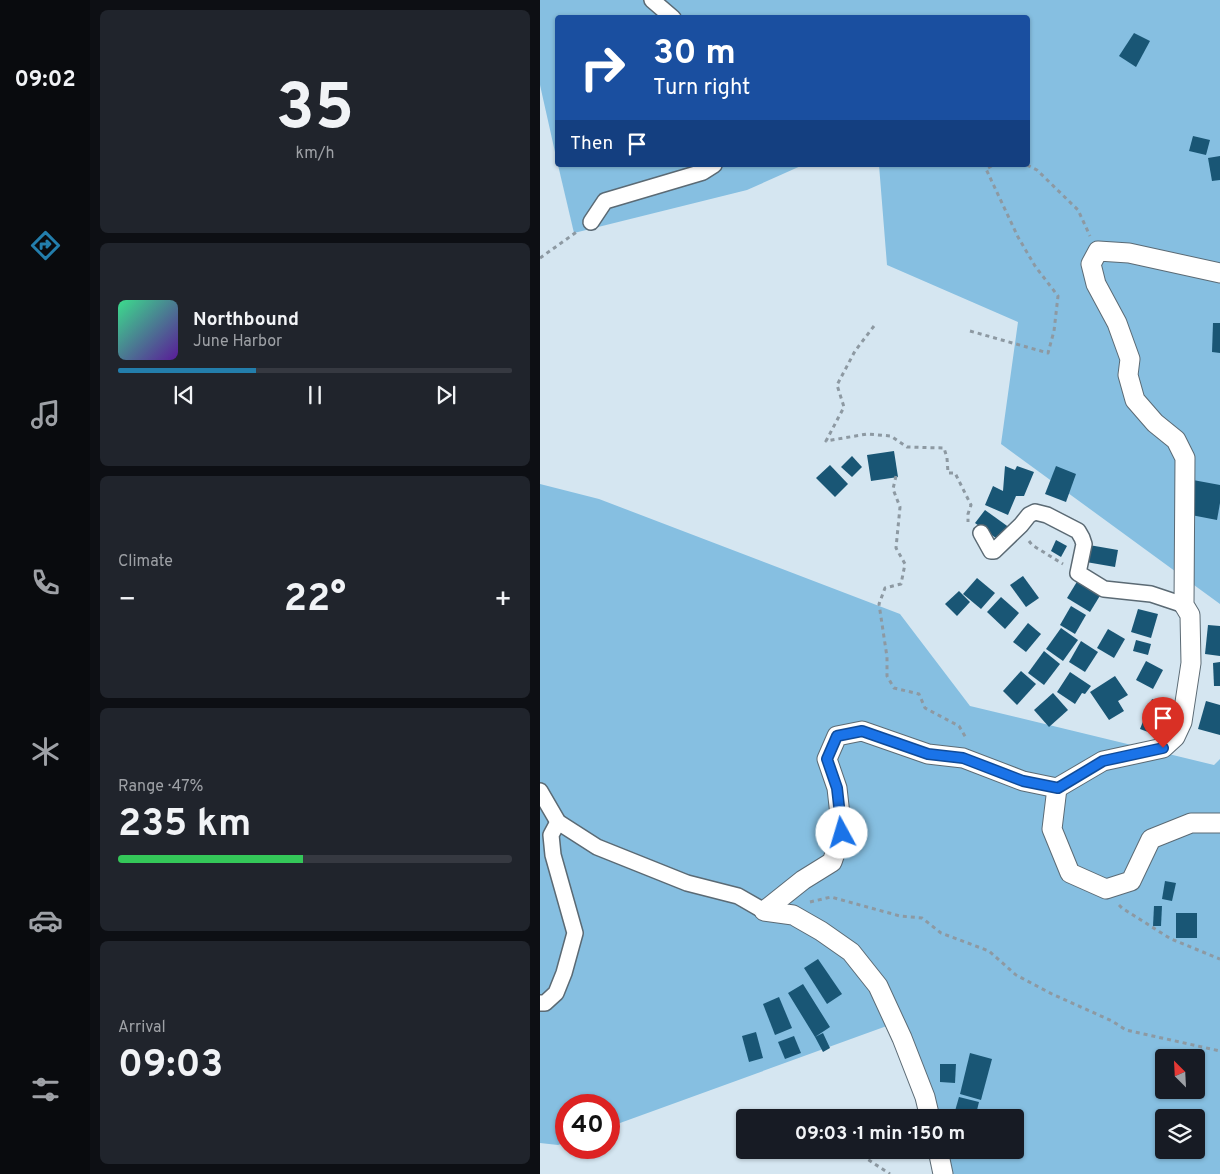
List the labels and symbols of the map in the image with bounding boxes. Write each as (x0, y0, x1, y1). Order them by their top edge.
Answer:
pin (1142, 697, 1184, 748)
position arrow (815, 806, 867, 858)
north arrow (1155, 1049, 1205, 1099)
speed limit sign: 40 (555, 1094, 620, 1159)

